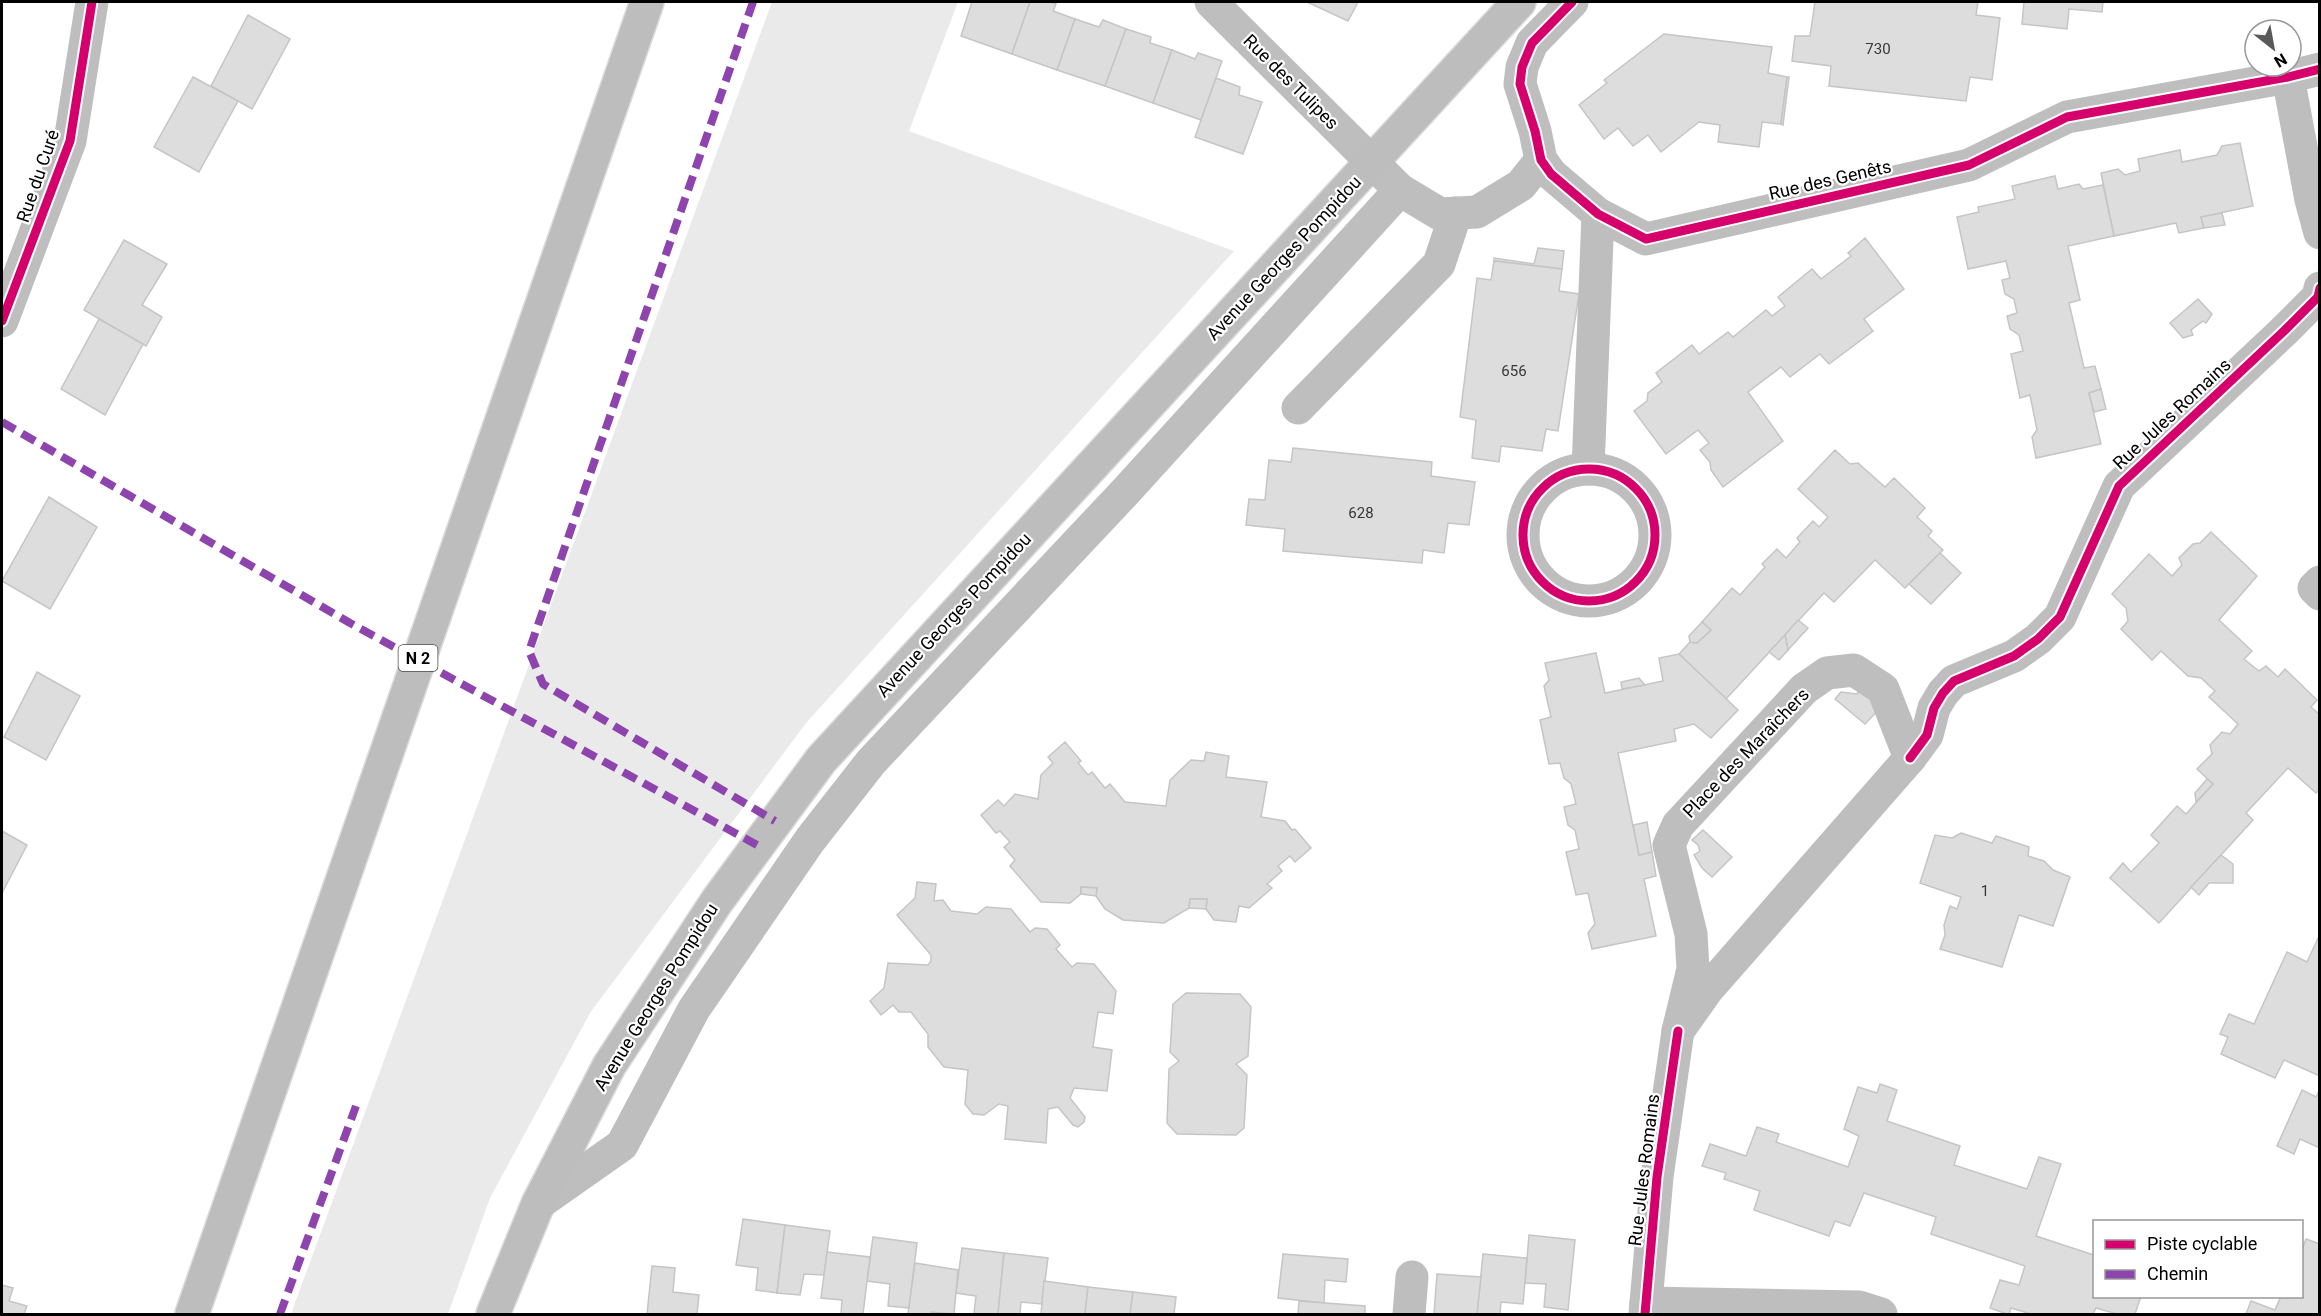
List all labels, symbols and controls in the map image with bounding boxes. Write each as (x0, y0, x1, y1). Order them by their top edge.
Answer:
north arrow (2243, 18, 2303, 78)
street label: Rue des Tulipes (1240, 30, 1343, 133)
house number: 730 (1865, 40, 1891, 58)
text: N (2271, 49, 2290, 71)
street label: Rue du Curé (12, 127, 63, 225)
street label: Rue des Genêts (1767, 155, 1893, 204)
street label: Avenue Georges Pompidou (1202, 171, 1365, 344)
street label: Rue Jules Romains (2109, 354, 2235, 474)
house number: 656 (1501, 362, 1527, 380)
house number: 628 (1348, 504, 1374, 522)
street label: Avenue Georges Pompidou (872, 528, 1035, 701)
road number: N 2 (398, 645, 438, 671)
street label: Place des Maraîchers (1678, 683, 1813, 822)
house number: 1 (1981, 882, 1989, 900)
street label: Avenue Georges Pompidou (589, 899, 722, 1094)
street label: Rue Jules Romains (1624, 1093, 1663, 1247)
legend (2093, 1220, 2303, 1298)
text: Piste cyclable (2147, 1233, 2257, 1254)
text: Chemin (2147, 1263, 2208, 1284)

